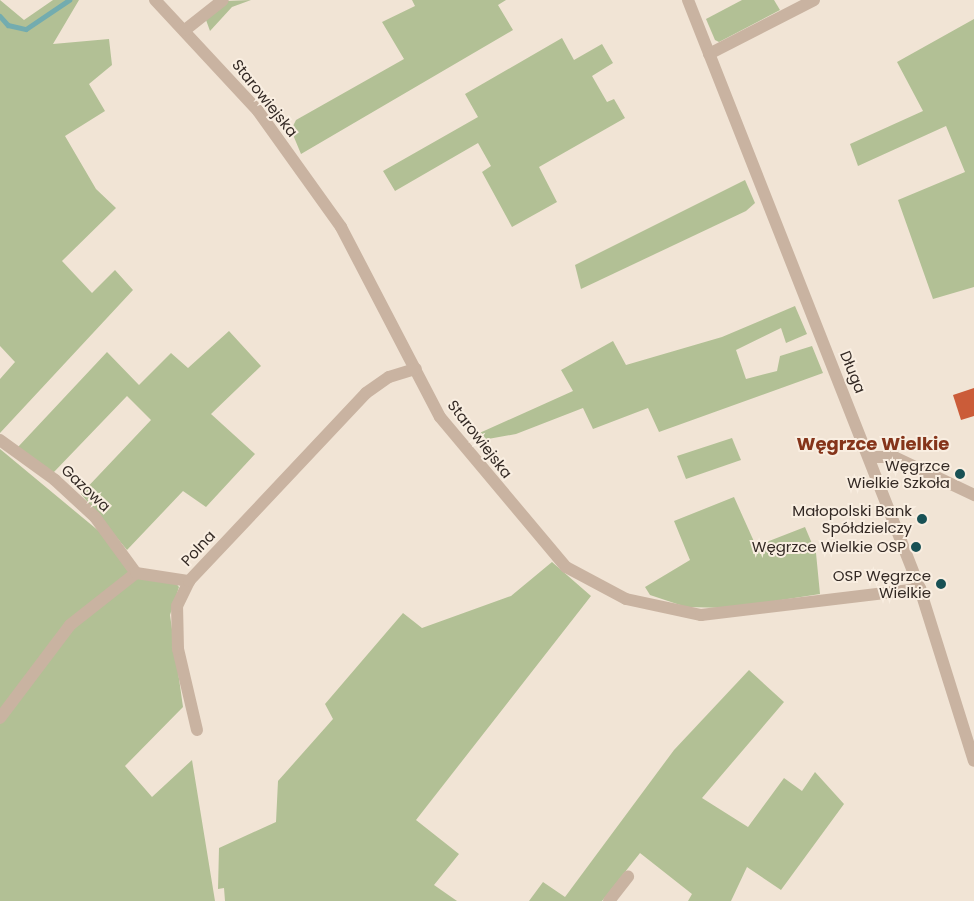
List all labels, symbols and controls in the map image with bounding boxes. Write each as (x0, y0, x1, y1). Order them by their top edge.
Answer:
street label: Starowiejska (228, 56, 302, 140)
street label: Długa (836, 348, 870, 396)
street label: Starowiejska (444, 396, 516, 482)
district label: Węgrzce Wielkie (797, 433, 949, 455)
place label: Węgrzce Wielkie Szkoła (847, 456, 950, 491)
street label: Gazowa (58, 461, 114, 515)
marker: Węgrzce Wielkie Szkoła (954, 468, 966, 480)
place label: Małopolski Bank Spółdzielczy (792, 501, 912, 536)
marker: Małopolski Bank Spółdzielczy (916, 513, 928, 525)
street label: Polna (177, 527, 219, 569)
place label: Węgrzce Wielkie OSP (752, 538, 906, 556)
marker: Węgrzce Wielkie OSP (910, 541, 922, 553)
place label: OSP Węgrzce Wielkie (833, 566, 931, 601)
marker: OSP Węgrzce Wielkie (935, 578, 947, 590)

